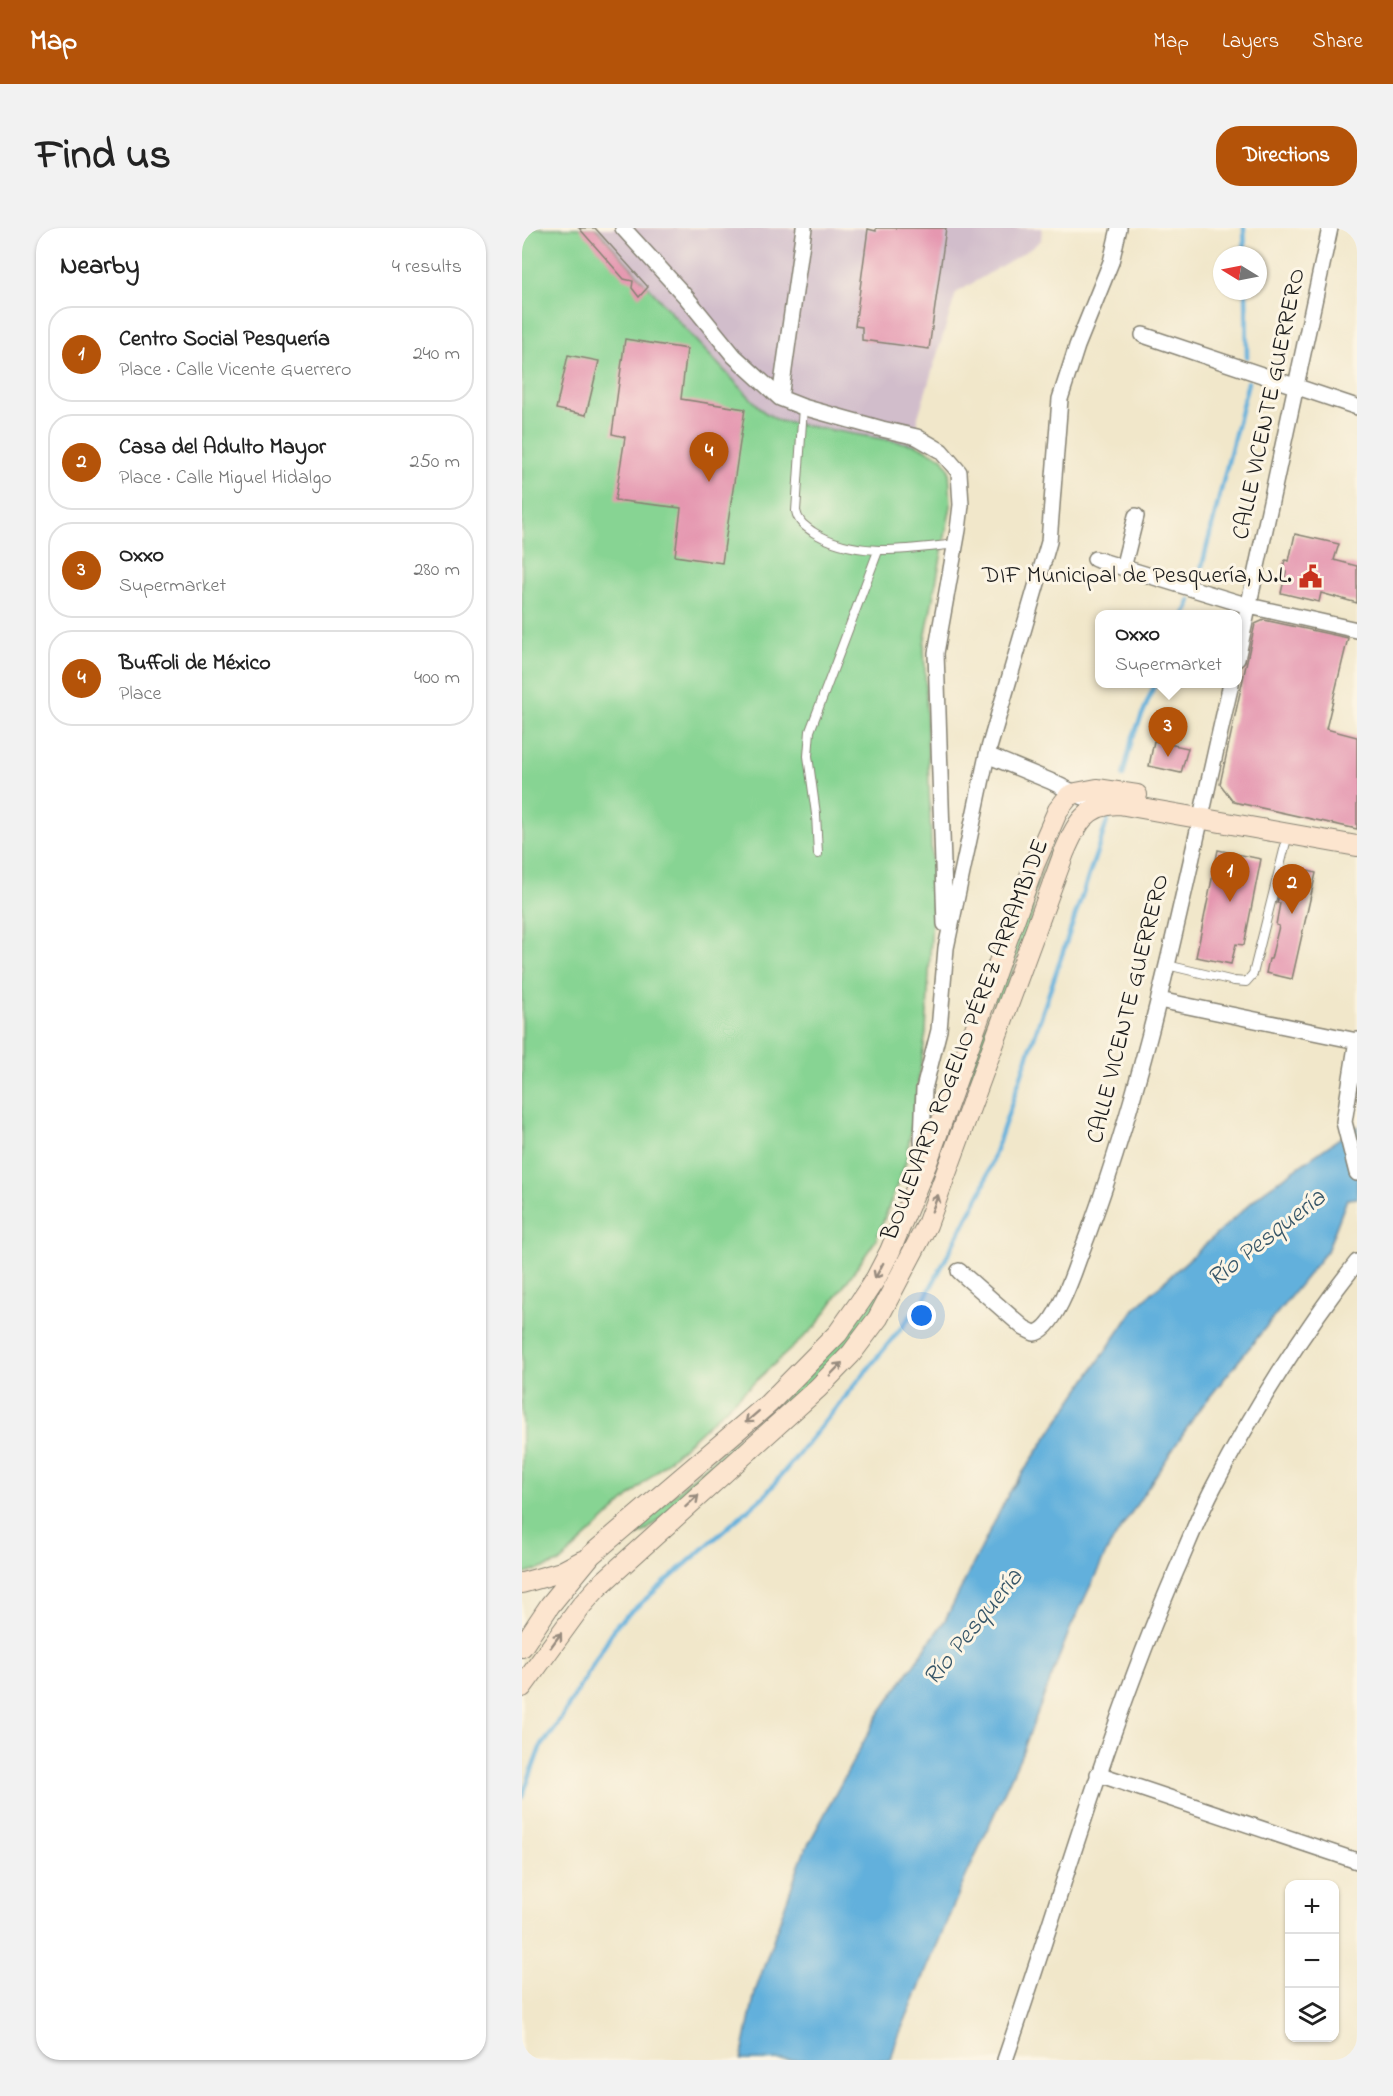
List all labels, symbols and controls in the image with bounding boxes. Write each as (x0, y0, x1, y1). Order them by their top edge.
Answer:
text: Map (30, 22, 77, 63)
text: Map (1153, 27, 1189, 57)
text: Layers (1222, 27, 1279, 57)
text: Share (1312, 27, 1363, 57)
text: Find us (36, 126, 171, 187)
button: Directions (1216, 126, 1357, 186)
north arrow (1213, 246, 1267, 300)
text: Nearby (60, 248, 139, 286)
text: 4 results (392, 253, 462, 282)
street label: CALLE VICENTE GUERRERO (1224, 265, 1316, 543)
text: Centro Social Pesquería (119, 324, 330, 356)
text: 1 (78, 340, 85, 369)
text: 240 m (413, 340, 460, 369)
text: Place · Calle Vicente Guerrero (119, 356, 351, 385)
text: Casa del Adulto Mayor (119, 432, 326, 464)
pin: 4 (690, 432, 729, 482)
text: 2 (77, 448, 86, 477)
text: 250 m (409, 448, 460, 477)
text: Place · Calle Miguel Hidalgo (119, 464, 332, 493)
text: Oxxo (119, 540, 164, 572)
text: 3 (77, 556, 86, 585)
text: 280 m (413, 556, 460, 585)
place label: DIF Municipal de Pesquería, N.L. (981, 559, 1292, 594)
public building icon: DIF Municipal de Pesquería, N.L. (1297, 563, 1323, 589)
text: Supermarket (119, 572, 226, 601)
popup (1095, 610, 1242, 688)
text: Oxxo (1115, 619, 1160, 651)
text: Buffoli de México (119, 648, 271, 680)
text: Supermarket (1115, 651, 1222, 680)
text: 4 (77, 664, 86, 693)
text: 400 m (414, 664, 460, 693)
text: Place (119, 680, 161, 709)
pin: 3 (1148, 708, 1188, 757)
street label: BOULEVARD ROGELIO PÉREZ ARRAMBIDE (873, 834, 1059, 1247)
pin: 1 (1210, 852, 1250, 902)
pin: 2 (1272, 864, 1312, 914)
street label: CALLE VICENTE GUERRERO (1079, 871, 1179, 1147)
water label: Río Pesquería (1200, 1180, 1335, 1298)
one-way arrow (931, 1194, 942, 1213)
one-way arrow (873, 1262, 884, 1280)
your location (907, 1301, 936, 1330)
one-way arrow (829, 1362, 843, 1377)
one-way arrow (744, 1411, 760, 1424)
one-way arrow (685, 1494, 700, 1508)
water label: Río Pesquería (915, 1560, 1034, 1695)
one-way arrow (550, 1632, 562, 1648)
map controls (1285, 1880, 1339, 2042)
button: + (1285, 1880, 1339, 1934)
button: − (1285, 1934, 1339, 1988)
button: layers (1285, 1988, 1339, 2042)

